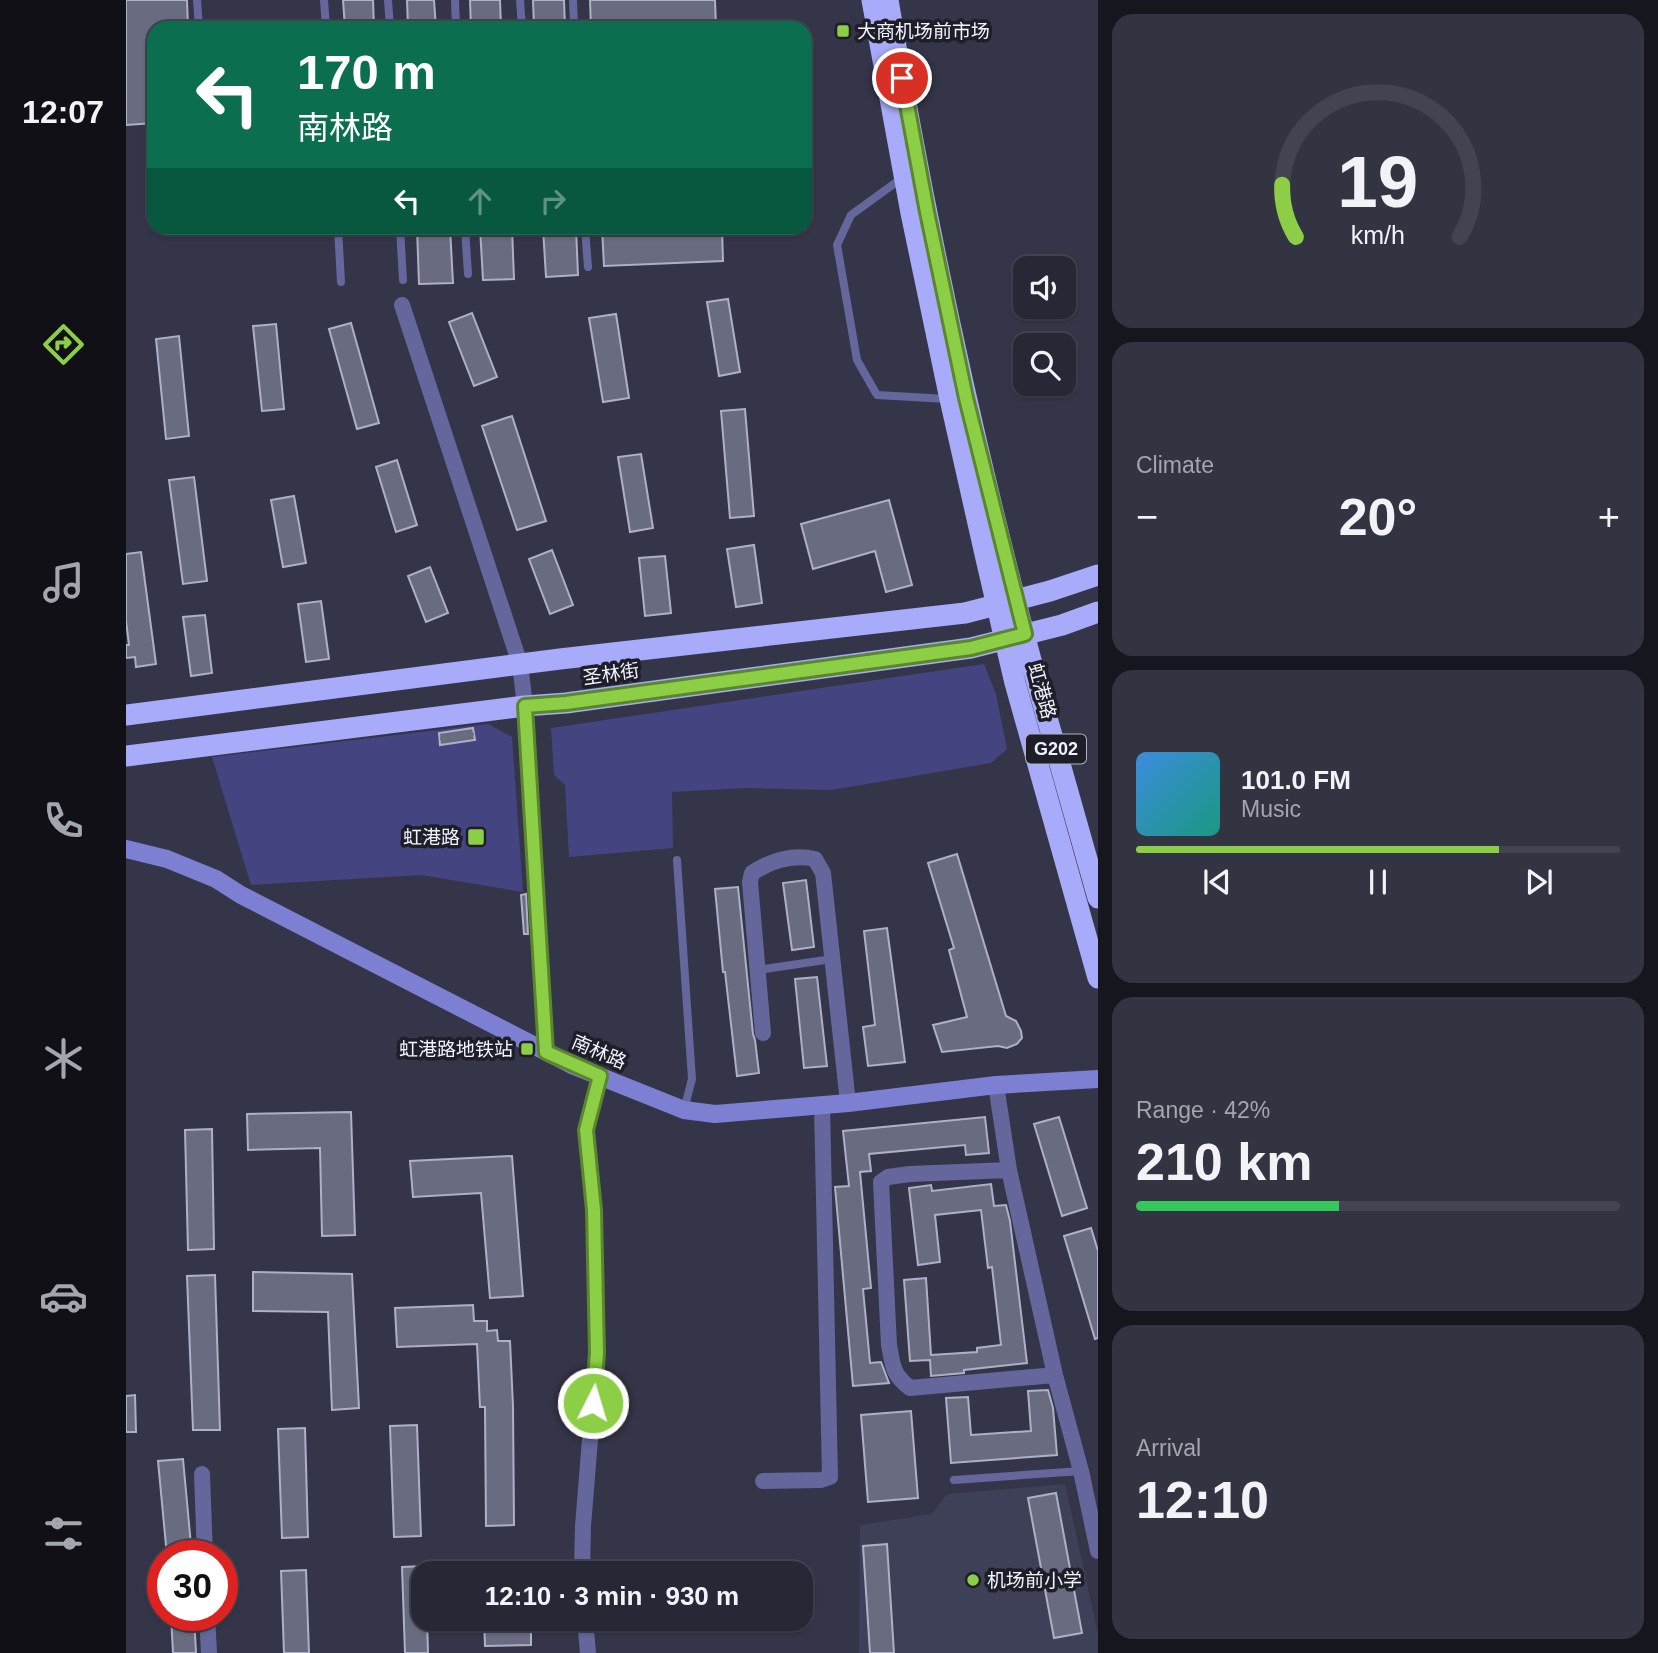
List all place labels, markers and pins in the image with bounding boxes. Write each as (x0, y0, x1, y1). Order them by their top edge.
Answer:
place label: 大商机场前市场 (857, 21, 990, 42)
marker: 大商机场前市场 (835, 23, 851, 39)
pin (872, 48, 932, 108)
place label: 虹港路 (403, 827, 460, 848)
marker: 虹港路 (466, 827, 486, 847)
place label: 虹港路地铁站 (399, 1039, 513, 1060)
marker: 虹港路地铁站 (519, 1041, 535, 1057)
place label: 机场前小学 (987, 1570, 1082, 1591)
marker: 机场前小学 (965, 1572, 981, 1588)

